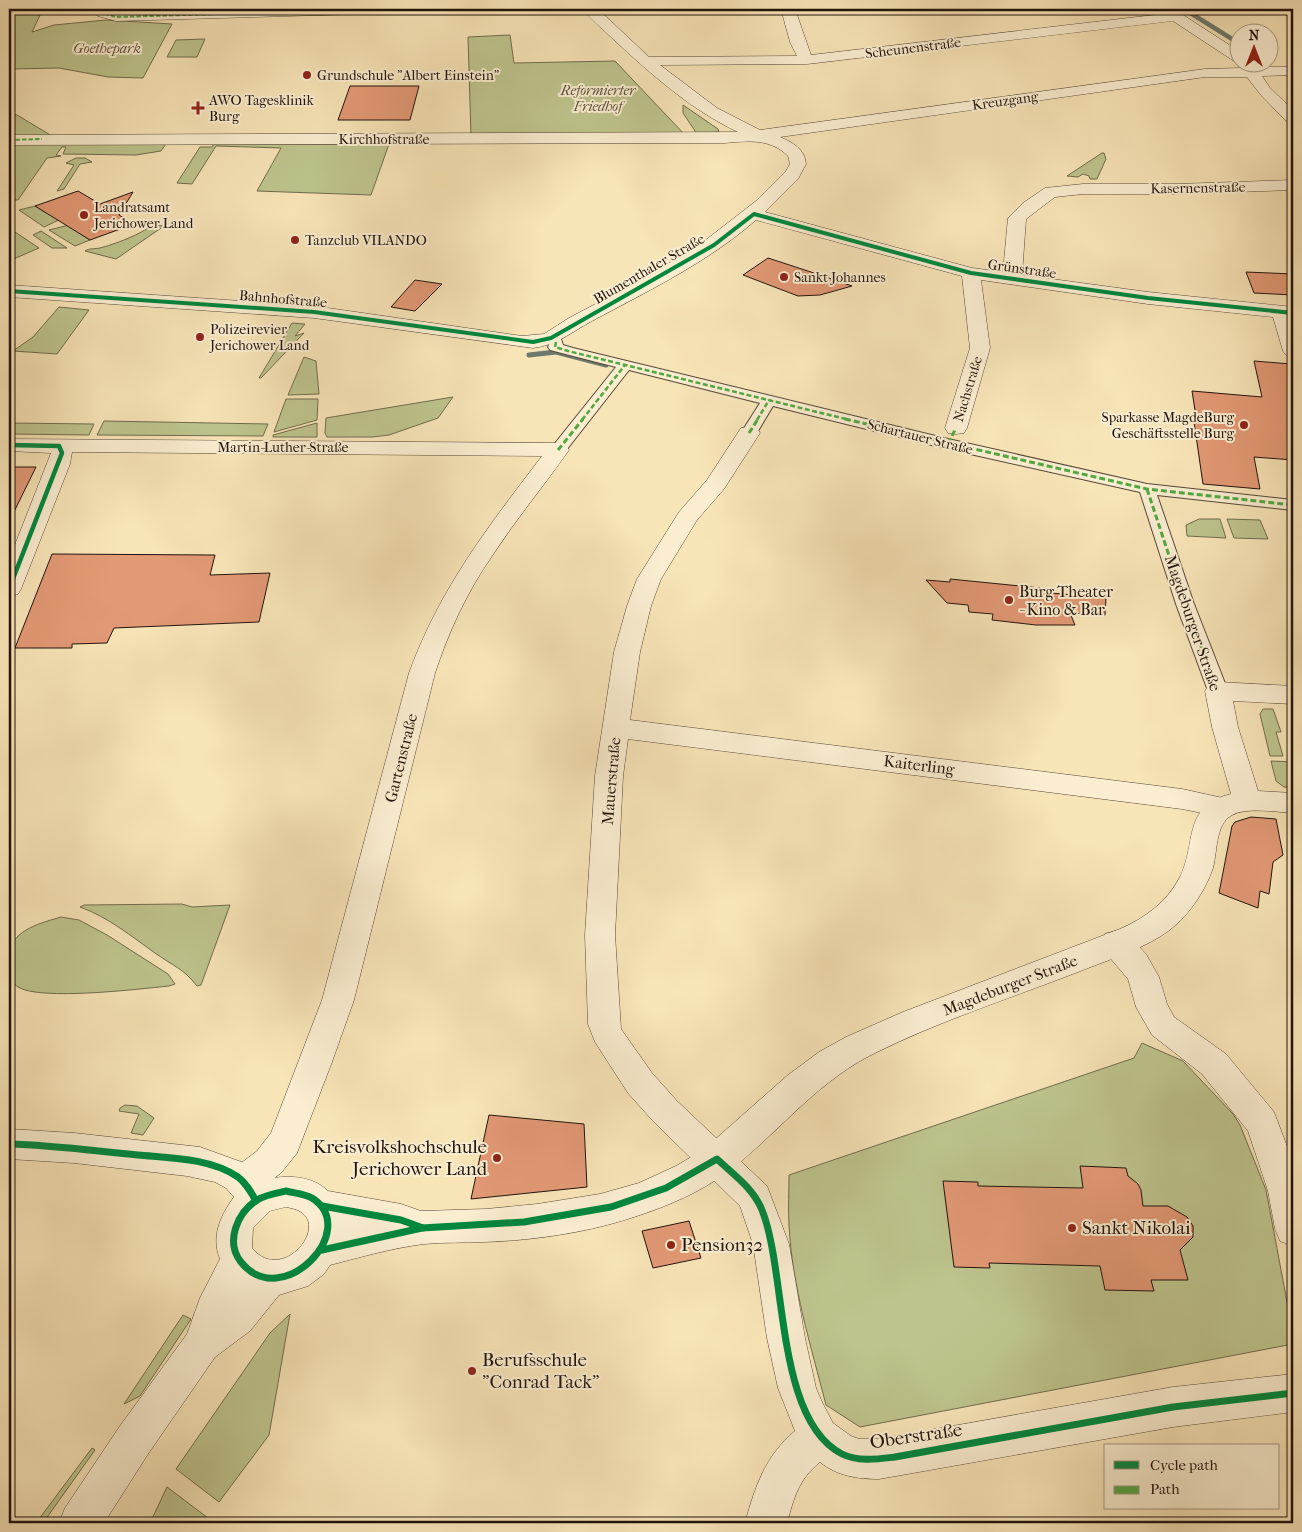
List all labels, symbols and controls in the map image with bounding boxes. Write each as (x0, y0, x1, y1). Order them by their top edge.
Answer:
north arrow (1230, 22, 1280, 72)
text: N (1249, 27, 1260, 44)
street label: Scheunenstraße (864, 34, 962, 62)
park label: Goethepark (73, 40, 141, 57)
place label: Grundschule "Albert Einstein" (317, 67, 500, 84)
marker: Grundschule "Albert Einstein" (301, 69, 313, 81)
park label: Reformierter Friedhof (559, 82, 637, 115)
street label: Kreuzgang (971, 88, 1040, 114)
place label: AWO Tagesklinik Burg (208, 92, 314, 125)
marker: AWO Tagesklinik Burg (191, 101, 205, 115)
street label: Kirchhofstraße (339, 131, 429, 148)
street label: Kasernenstraße (1150, 179, 1246, 197)
place label: Landratsamt Jerichower Land (93, 199, 194, 232)
marker: Landratsamt Jerichower Land (78, 209, 90, 221)
street label: Blumenthaler Straße (590, 230, 708, 308)
place label: Tanzclub VILANDO (305, 232, 427, 249)
marker: Tanzclub VILANDO (289, 234, 301, 246)
street label: Grünstraße (987, 256, 1057, 282)
place label: Sankt Johannes (794, 269, 886, 286)
marker: Sankt Johannes (778, 271, 790, 283)
street label: Bahnhofstraße (238, 287, 328, 311)
place label: Polizeirevier Jerichower Land (209, 321, 310, 354)
marker: Polizeirevier Jerichower Land (194, 331, 206, 343)
street label: Nachstraße (950, 354, 986, 424)
place label: Sparkasse MagdeBurg Geschäftsstelle Burg (1101, 409, 1235, 442)
street label: Schartauer Straße (865, 416, 975, 458)
marker: Sparkasse MagdeBurg Geschäftsstelle Burg (1238, 419, 1250, 431)
street label: Martin-Luther-Straße (217, 439, 349, 456)
street label: Magdeburger Straße (1161, 552, 1225, 694)
place label: Burg Theater - Kino & Bar (1019, 582, 1113, 619)
marker: Burg Theater - Kino & Bar (1003, 594, 1015, 606)
street label: Gartenstraße (381, 711, 421, 804)
street label: Mauerstraße (598, 736, 624, 826)
street label: Kaiterling (883, 751, 956, 779)
street label: Magdeburger Straße (940, 951, 1080, 1019)
place label: Kreisvolkshochschule Jerichower Land (313, 1136, 488, 1180)
marker: Kreisvolkshochschule Jerichower Land (491, 1152, 503, 1164)
place label: Sankt Nikolai (1082, 1217, 1191, 1239)
marker: Sankt Nikolai (1066, 1222, 1078, 1234)
place label: Pension32 (681, 1234, 763, 1256)
marker: Pension32 (665, 1239, 677, 1251)
place label: Berufsschule "Conrad Tack" (482, 1349, 599, 1393)
marker: Berufsschule "Conrad Tack" (466, 1365, 478, 1377)
street label: Oberstraße (868, 1419, 964, 1453)
legend (1104, 1444, 1280, 1510)
text: Cycle path (1150, 1456, 1218, 1474)
text: Path (1150, 1480, 1180, 1498)

